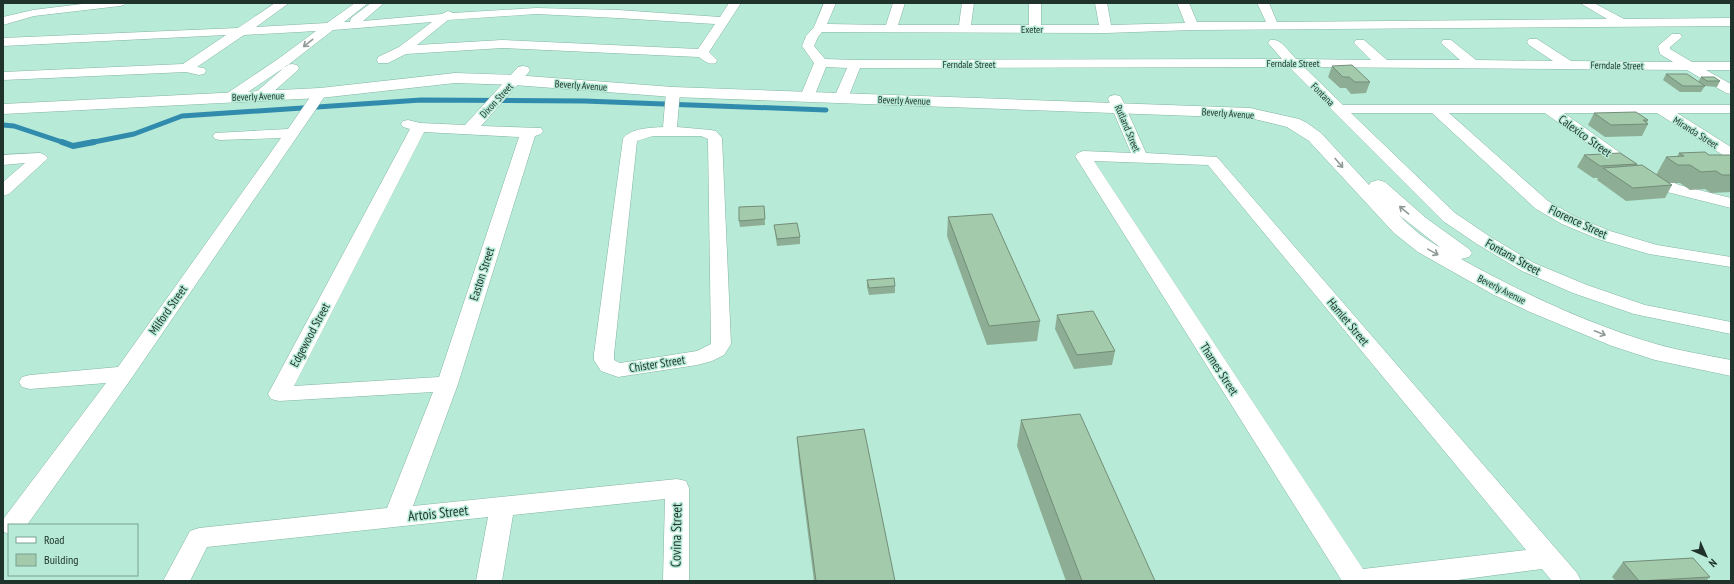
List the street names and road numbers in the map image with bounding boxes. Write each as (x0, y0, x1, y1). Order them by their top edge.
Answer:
street label: Exeter (1021, 23, 1043, 36)
street label: Ferndale Street (1267, 57, 1320, 70)
street label: Ferndale Street (943, 58, 996, 71)
street label: Ferndale Street (1590, 59, 1644, 72)
street label: Beverly Avenue (554, 77, 608, 94)
street label: Dixon Street (477, 80, 516, 120)
street label: Fontana (1308, 80, 1337, 109)
street label: Beverly Avenue (232, 89, 284, 104)
street label: Beverly Avenue (878, 93, 930, 108)
street label: Rutland Street (1112, 103, 1143, 154)
street label: Beverly Avenue (1201, 105, 1255, 122)
street label: Calexico Street (1556, 111, 1615, 160)
street label: Miranda Street (1671, 113, 1721, 152)
street label: Florence Street (1547, 201, 1610, 242)
street label: Fontana Street (1483, 235, 1544, 278)
street label: Easton Street (466, 245, 497, 302)
street label: Beverly Avenue (1475, 272, 1528, 307)
street label: Milford Street (145, 281, 191, 337)
street label: Hamlet Street (1324, 295, 1373, 349)
street label: Edgewood Street (286, 300, 333, 369)
street label: Thames Street (1197, 340, 1242, 398)
street label: Chister Street (628, 352, 687, 375)
street label: Artois Street (407, 501, 469, 525)
street label: Covina Street (666, 503, 686, 567)

